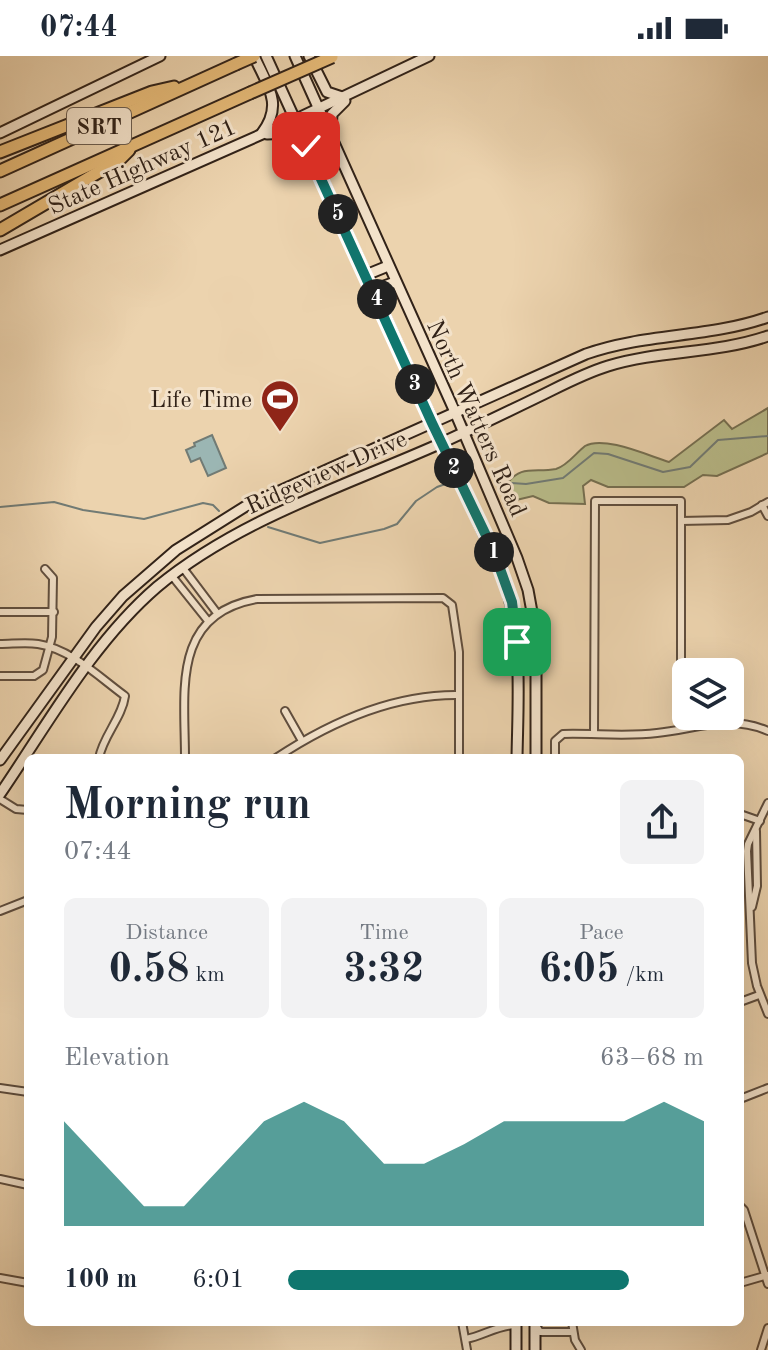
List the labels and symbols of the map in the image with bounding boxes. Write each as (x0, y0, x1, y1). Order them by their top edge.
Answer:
road number: SRT (67, 108, 131, 144)
pin (272, 112, 340, 180)
street label: State Highway 121 (45, 116, 241, 220)
pin: 5 (318, 194, 358, 234)
pin: 4 (357, 279, 397, 319)
street label: North Watters Road (421, 317, 529, 521)
pin: 3 (395, 364, 435, 404)
sports icon: Life Time (259, 378, 301, 433)
place label: Life Time (150, 389, 252, 413)
street label: Ridgeview Drive (243, 428, 411, 520)
pin: 2 (434, 448, 474, 488)
pin: 1 (474, 532, 514, 572)
pin (483, 608, 551, 676)

